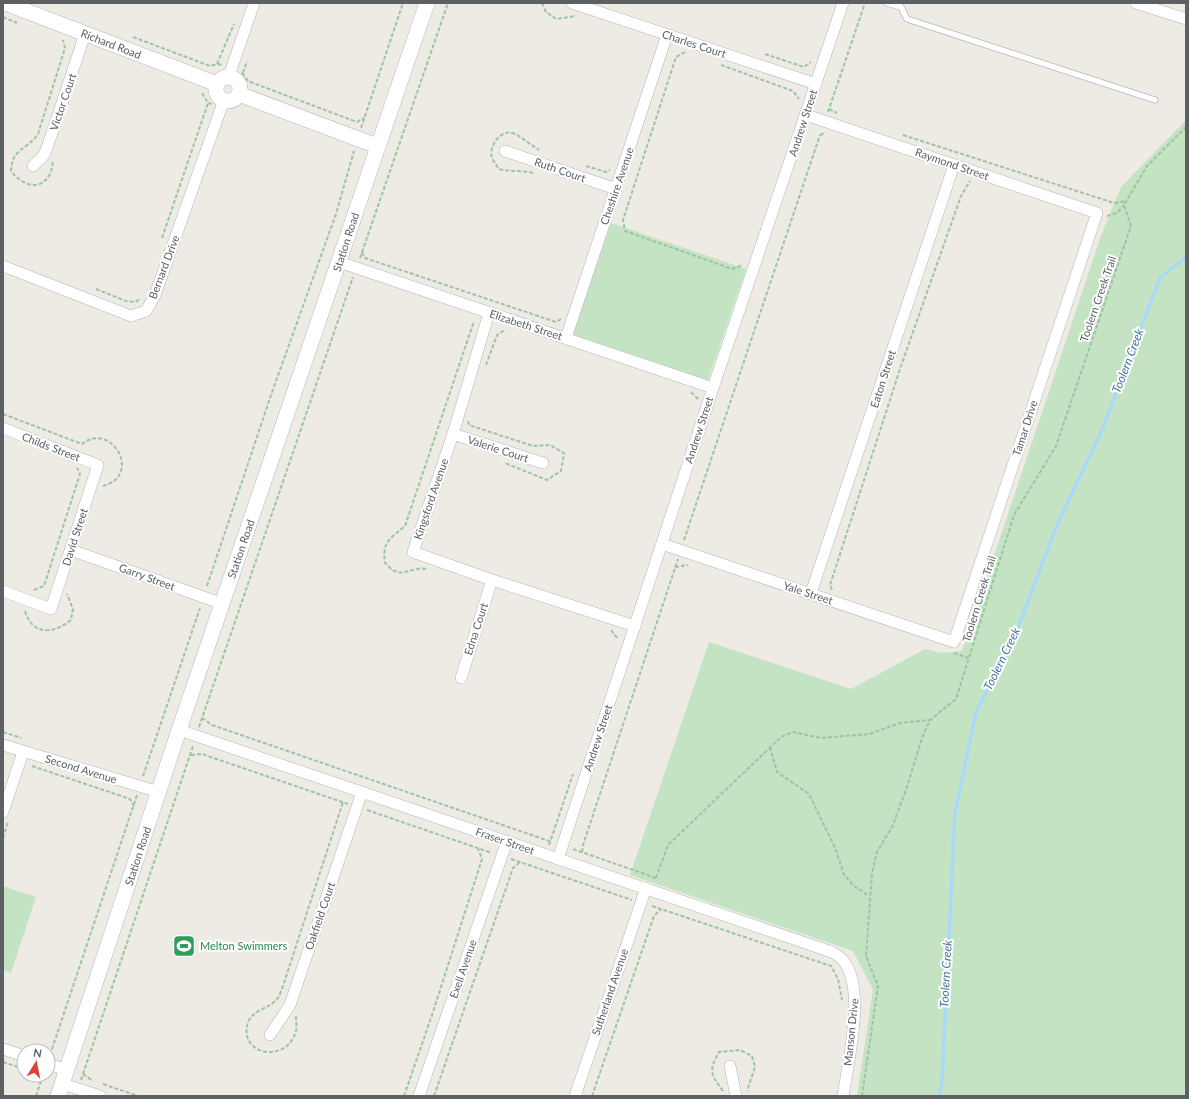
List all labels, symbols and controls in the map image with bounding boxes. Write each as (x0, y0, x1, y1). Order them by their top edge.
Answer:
street label: Richard Road (79, 26, 143, 61)
street label: Charles Court (661, 27, 728, 60)
street label: Victor Court (47, 71, 78, 132)
street label: Andrew Street (786, 88, 819, 158)
street label: Cheshire Avenue (597, 145, 636, 226)
street label: Raymond Street (914, 145, 991, 182)
street label: Ruth Court (533, 155, 588, 184)
street label: Station Road (330, 211, 361, 273)
street label: Bernard Drive (145, 233, 182, 301)
street label: Toolern Creek Trail (1077, 254, 1118, 343)
street label: Elizabeth Street (488, 307, 564, 342)
water label: Toolern Creek (1108, 326, 1147, 395)
street label: Eaton Street (867, 348, 898, 409)
street label: Andrew Street (682, 395, 715, 465)
street label: Tamar Drive (1009, 398, 1040, 457)
street label: Childs Street (20, 429, 82, 464)
street label: Valerie Court (466, 433, 530, 465)
street label: Kingsford Avenue (410, 456, 451, 541)
street label: David Street (59, 506, 90, 567)
street label: Station Road (224, 518, 257, 580)
street label: Toolern Creek Trail (959, 554, 998, 644)
street label: Garry Street (117, 560, 177, 593)
street label: Yale Street (782, 578, 835, 607)
street label: Edna Court (461, 601, 490, 657)
water label: Toolern Creek (980, 625, 1023, 693)
street label: Andrew Street (581, 703, 614, 773)
street label: Second Avenue (44, 751, 119, 786)
street label: Fraser Street (474, 824, 536, 857)
street label: Station Road (122, 825, 153, 887)
street label: Oakfield Court (302, 880, 337, 951)
sports icon: Melton Swimmers (171, 933, 197, 959)
street label: Exell Avenue (446, 937, 479, 1000)
place label: Melton Swimmers (200, 939, 287, 952)
water label: Toolern Creek (936, 939, 955, 1008)
street label: Sutherland Avenue (589, 946, 631, 1037)
street label: Manson Drive (840, 997, 861, 1066)
north arrow (16, 1043, 56, 1083)
text: N (33, 1046, 43, 1060)

